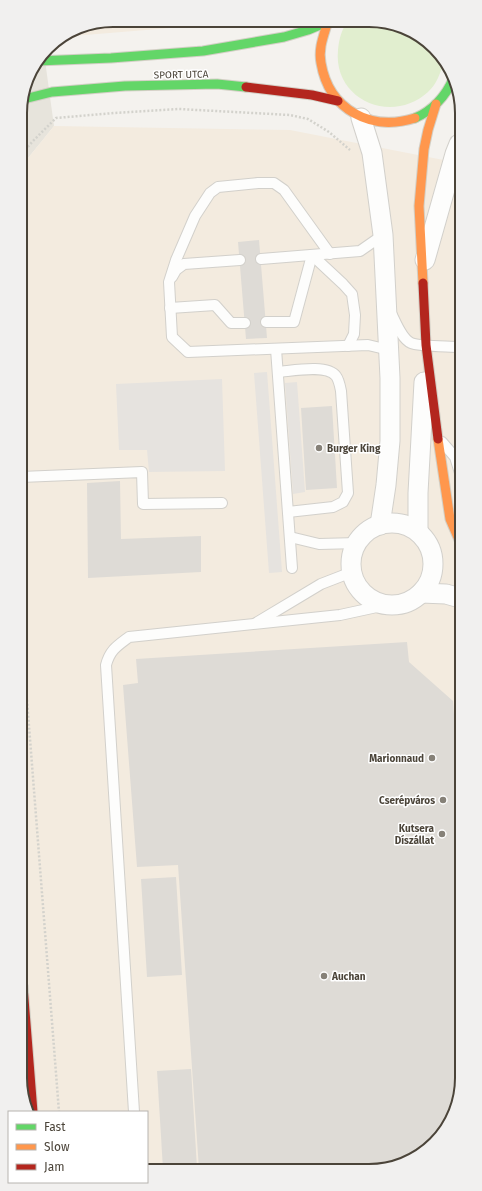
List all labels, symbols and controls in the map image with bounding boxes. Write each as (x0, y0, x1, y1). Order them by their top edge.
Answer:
street label: SPORT UTCA (154, 69, 209, 81)
marker: Burger King (314, 443, 324, 453)
place label: Burger King (327, 443, 381, 455)
place label: Marionnaud (369, 753, 424, 765)
marker: Marionnaud (427, 753, 437, 763)
place label: Cserépváros (379, 794, 435, 807)
marker: Cserépváros (438, 795, 448, 805)
place label: Kutsera Díszállat (395, 823, 435, 847)
marker: Kutsera Díszállat (437, 829, 447, 839)
marker: Auchan (319, 971, 329, 981)
place label: Auchan (331, 971, 366, 983)
legend (8, 1111, 148, 1183)
text: Fast (44, 1120, 66, 1134)
text: Slow (44, 1140, 70, 1154)
text: Jam (44, 1160, 64, 1174)

